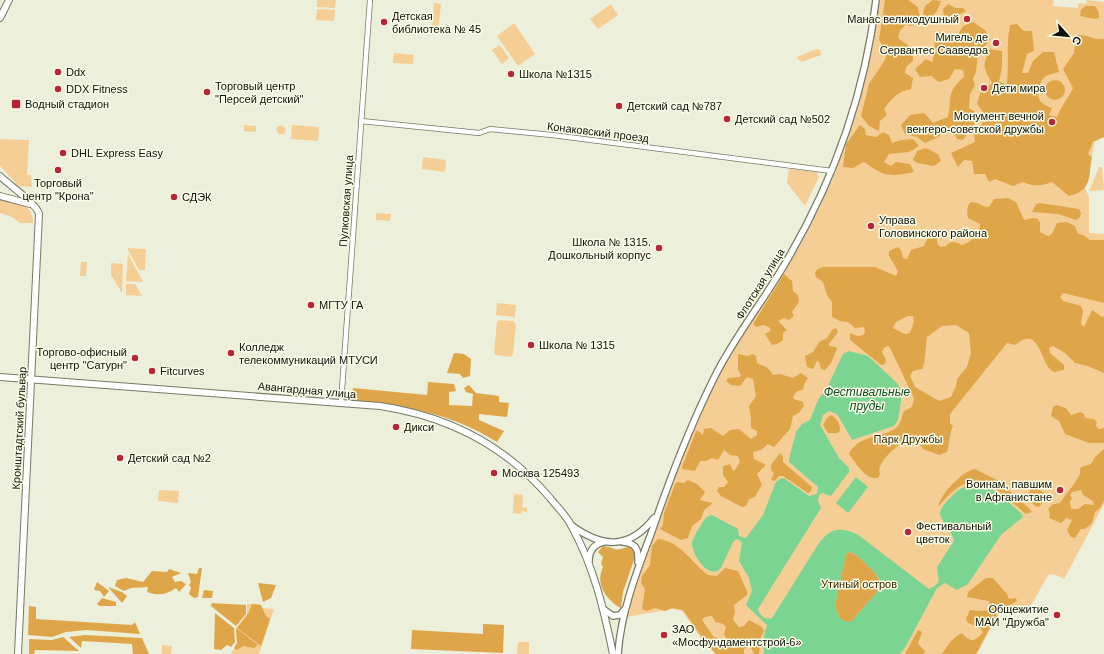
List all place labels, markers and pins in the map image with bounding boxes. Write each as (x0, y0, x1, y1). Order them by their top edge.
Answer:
place label: Детская библиотека № 45 (392, 10, 481, 35)
place label: Манас великодушный (847, 13, 959, 25)
marker: Манас великодушный (962, 14, 972, 24)
marker: Детская библиотека № 45 (379, 17, 389, 27)
place label: Мигель де Сервантес Сааведра (880, 31, 989, 56)
marker: Мигель де Сервантес Сааведра (991, 38, 1001, 48)
place label: Ddx (66, 66, 86, 78)
marker: Ddx (53, 67, 63, 77)
place label: Школа №1315 (519, 68, 592, 80)
marker: Школа №1315 (506, 69, 516, 79)
place label: Торговый центр "Персей детский" (215, 80, 304, 105)
place label: Дети мира (992, 82, 1046, 94)
place label: DDX Fitness (66, 83, 128, 95)
marker: Дети мира (979, 83, 989, 93)
marker: DDX Fitness (53, 84, 63, 94)
marker: Торговый центр "Персей детский" (202, 87, 212, 97)
marker: Водный стадион (10, 98, 22, 110)
place label: Водный стадион (25, 98, 109, 110)
place label: Детский сад №787 (627, 100, 722, 112)
marker: Детский сад №787 (614, 101, 624, 111)
place label: Монумент вечной венгеро-советской дружбы (907, 110, 1044, 135)
place label: Детский сад №502 (735, 113, 830, 125)
marker: Детский сад №502 (722, 114, 732, 124)
marker: Монумент вечной венгеро-советской дружбы (1047, 117, 1057, 127)
place label: DHL Express Easy (71, 147, 163, 159)
marker: DHL Express Easy (58, 148, 68, 158)
marker: Торговый центр "Крона" (53, 165, 63, 175)
place label: Торговый центр "Крона" (22, 177, 94, 202)
place label: СДЭК (182, 191, 212, 203)
marker: СДЭК (169, 192, 179, 202)
place label: Управа Головинского района (879, 214, 988, 239)
marker: Управа Головинского района (866, 221, 876, 231)
place label: Школа № 1315. Дошкольный корпус (548, 236, 651, 261)
marker: Школа № 1315. Дошкольный корпус (654, 243, 664, 253)
place label: МГТУ ГА (319, 299, 364, 311)
marker: МГТУ ГА (306, 300, 316, 310)
place label: Школа № 1315 (539, 339, 615, 351)
marker: Школа № 1315 (526, 340, 536, 350)
place label: Колледж телекоммуникаций МТУСИ (239, 341, 378, 366)
place label: Торгово-офисный центр "Сатурн" (37, 346, 127, 371)
marker: Колледж телекоммуникаций МТУСИ (226, 348, 236, 358)
marker: Торгово-офисный центр "Сатурн" (130, 353, 140, 363)
place label: Fitcurves (160, 365, 205, 377)
marker: Fitcurves (147, 366, 157, 376)
place label: Дикси (404, 421, 434, 433)
marker: Дикси (391, 422, 401, 432)
place label: Детский сад №2 (128, 452, 211, 464)
marker: Детский сад №2 (115, 453, 125, 463)
place label: Москва 125493 (502, 467, 579, 479)
marker: Москва 125493 (489, 468, 499, 478)
place label: Воинам, павшим в Афганистане (966, 478, 1052, 503)
marker: Воинам, павшим в Афганистане (1055, 485, 1065, 495)
place label: Фестивальный цветок (916, 520, 991, 545)
marker: Фестивальный цветок (903, 527, 913, 537)
place label: Общежитие МАИ "Дружба" (975, 603, 1049, 628)
marker: Общежитие МАИ "Дружба" (1052, 610, 1062, 620)
place label: ЗАО «Мосфундаментстрой-6» (672, 623, 802, 648)
marker: ЗАО «Мосфундаментстрой-6» (659, 630, 669, 640)

